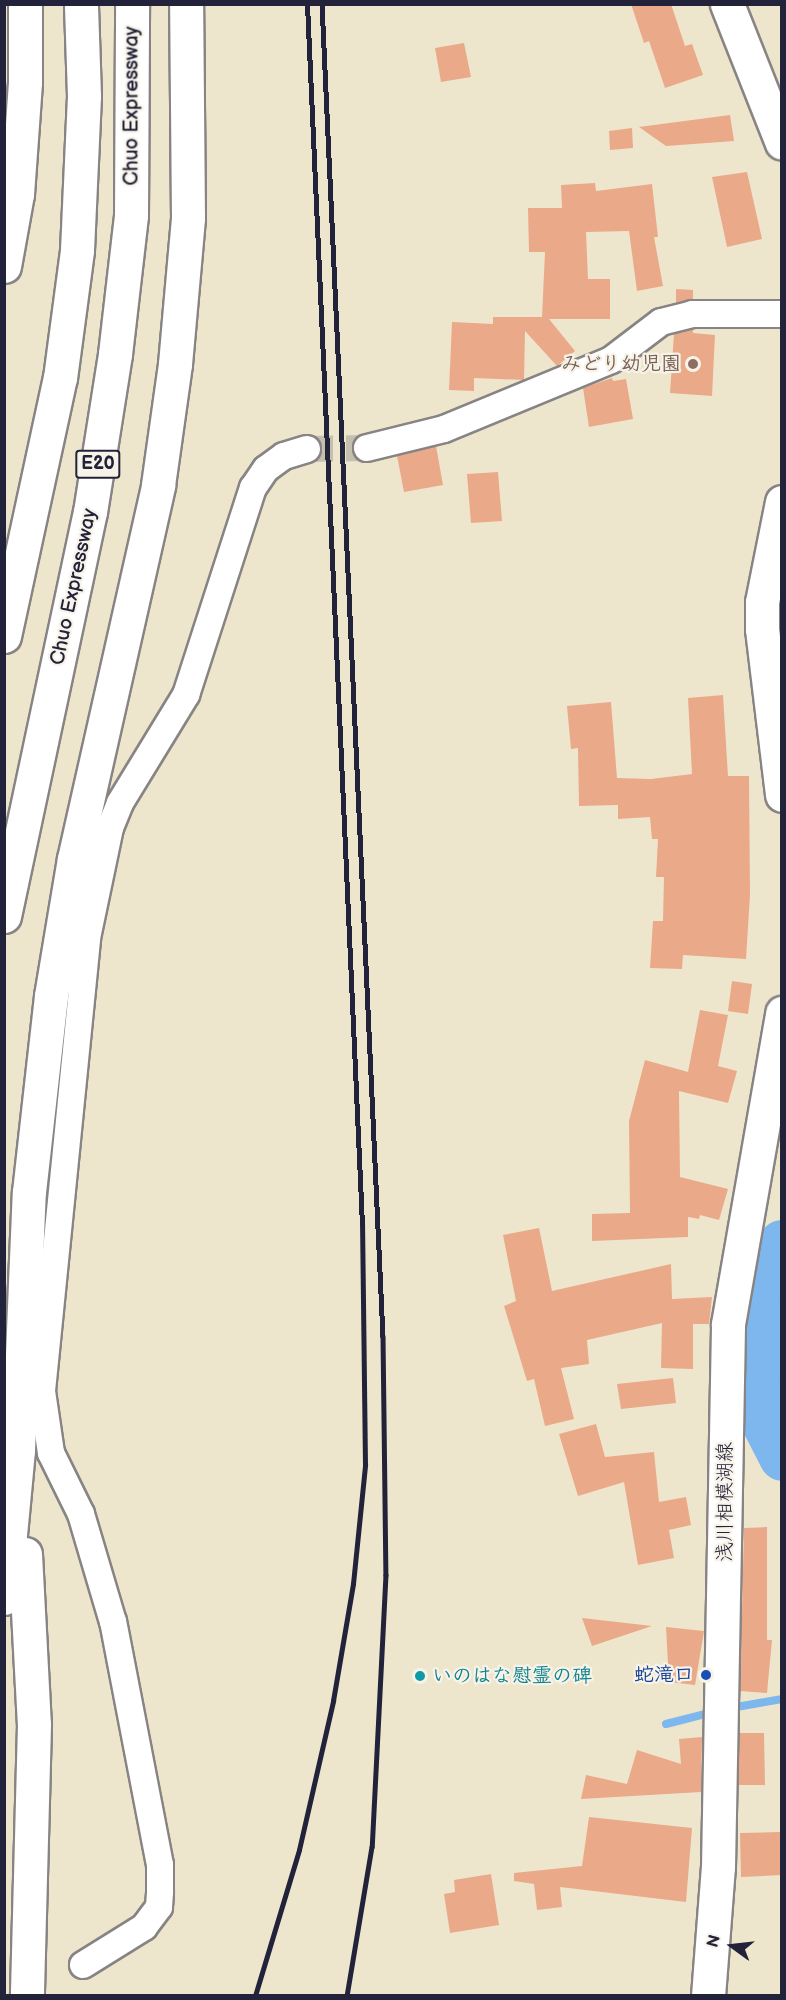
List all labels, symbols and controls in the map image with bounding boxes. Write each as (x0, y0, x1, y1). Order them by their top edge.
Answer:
street label: Chuo Expressway (120, 26, 144, 186)
place label: みどり幼児園 (561, 352, 681, 376)
marker: みどり幼児園 (686, 357, 700, 371)
road number: E20 (74, 449, 122, 479)
street label: Chuo Expressway (46, 507, 102, 667)
street label: 浅川相模湖線 (713, 1442, 737, 1562)
place label: 蛇滝口 (634, 1663, 694, 1687)
place label: いのはな慰霊の碑 (432, 1664, 592, 1688)
marker: 蛇滝口 (699, 1668, 713, 1682)
marker: いのはな慰霊の碑 (413, 1669, 427, 1683)
north arrow (702, 1916, 762, 1976)
text: N (703, 1933, 725, 1949)

